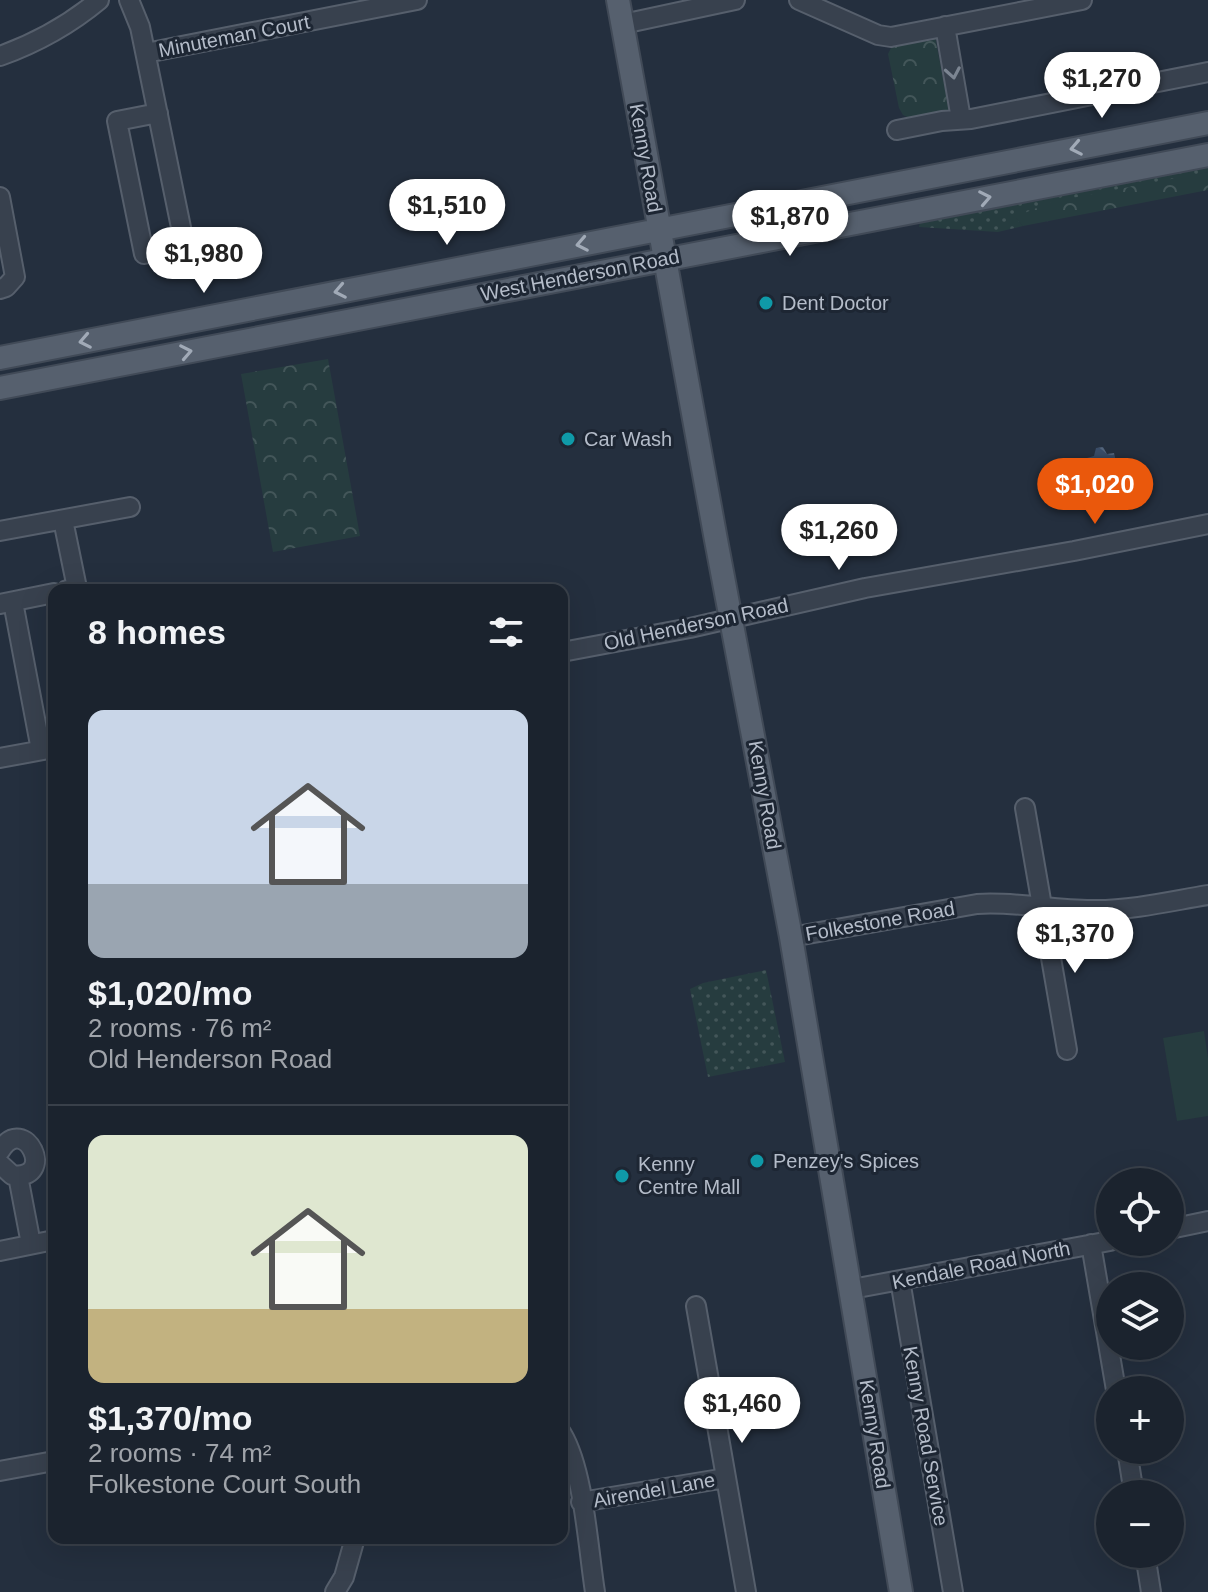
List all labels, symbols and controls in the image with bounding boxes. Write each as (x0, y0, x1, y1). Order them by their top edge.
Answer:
street label: Minuteman Court (157, 10, 312, 61)
pin: $1,270 (1037, 52, 1167, 120)
text: $1,270 (1062, 63, 1142, 93)
one-way arrow (943, 66, 960, 79)
street label: Kenny Road (626, 102, 666, 214)
one-way arrow (1070, 139, 1083, 156)
pin: $1,510 (382, 179, 512, 247)
text: $1,510 (407, 190, 487, 220)
pin: $1,870 (725, 190, 855, 258)
one-way arrow (978, 190, 992, 207)
text: $1,870 (750, 201, 830, 231)
pin: $1,980 (139, 227, 269, 295)
one-way arrow (575, 235, 589, 252)
text: $1,980 (164, 238, 244, 268)
street label: West Henderson Road (479, 245, 681, 305)
one-way arrow (334, 282, 347, 299)
place label: Dent Doctor (782, 292, 889, 314)
marker: Dent Doctor (757, 294, 775, 312)
one-way arrow (79, 332, 92, 349)
one-way arrow (180, 344, 193, 361)
place label: Car Wash (584, 428, 672, 450)
marker: Car Wash (559, 430, 577, 448)
pin: $1,020 (1030, 458, 1160, 526)
text: $1,020 (1055, 469, 1135, 499)
pin: $1,260 (774, 504, 904, 572)
text: $1,260 (799, 515, 879, 545)
street label: Old Henderson Road (602, 594, 790, 654)
icon: filters (484, 610, 528, 654)
text: 8 homes (88, 613, 226, 651)
street label: Kenny Road (745, 739, 785, 851)
icon: home (236, 762, 380, 906)
street label: Folkestone Road (804, 897, 956, 945)
pin: $1,370 (1010, 907, 1140, 975)
text: $1,370 (1035, 918, 1115, 948)
text: $1,020/mo (88, 974, 252, 1012)
text: 2 rooms · 76 m² (88, 1013, 272, 1043)
text: Old Henderson Road (88, 1044, 332, 1074)
place label: Penzey's Spices (773, 1150, 919, 1172)
marker: Penzey's Spices (748, 1152, 766, 1170)
place label: Kenny Centre Mall (638, 1153, 740, 1198)
marker: Kenny Centre Mall (613, 1167, 631, 1185)
map controls (1096, 1168, 1184, 1568)
button: locate (1096, 1168, 1184, 1256)
icon: home (236, 1187, 380, 1331)
street label: Kendale Road North (890, 1237, 1072, 1293)
button: layers (1096, 1272, 1184, 1360)
street label: Kenny Road Service (899, 1344, 953, 1528)
button: + (1096, 1376, 1184, 1464)
pin: $1,460 (677, 1377, 807, 1445)
street label: Kenny Road (856, 1378, 894, 1490)
text: $1,460 (702, 1388, 782, 1418)
text: $1,370/mo (88, 1399, 252, 1437)
text: 2 rooms · 74 m² (88, 1438, 272, 1468)
street label: Airendel Lane (591, 1468, 717, 1512)
text: Folkestone Court South (88, 1469, 361, 1499)
button: − (1096, 1480, 1184, 1568)

